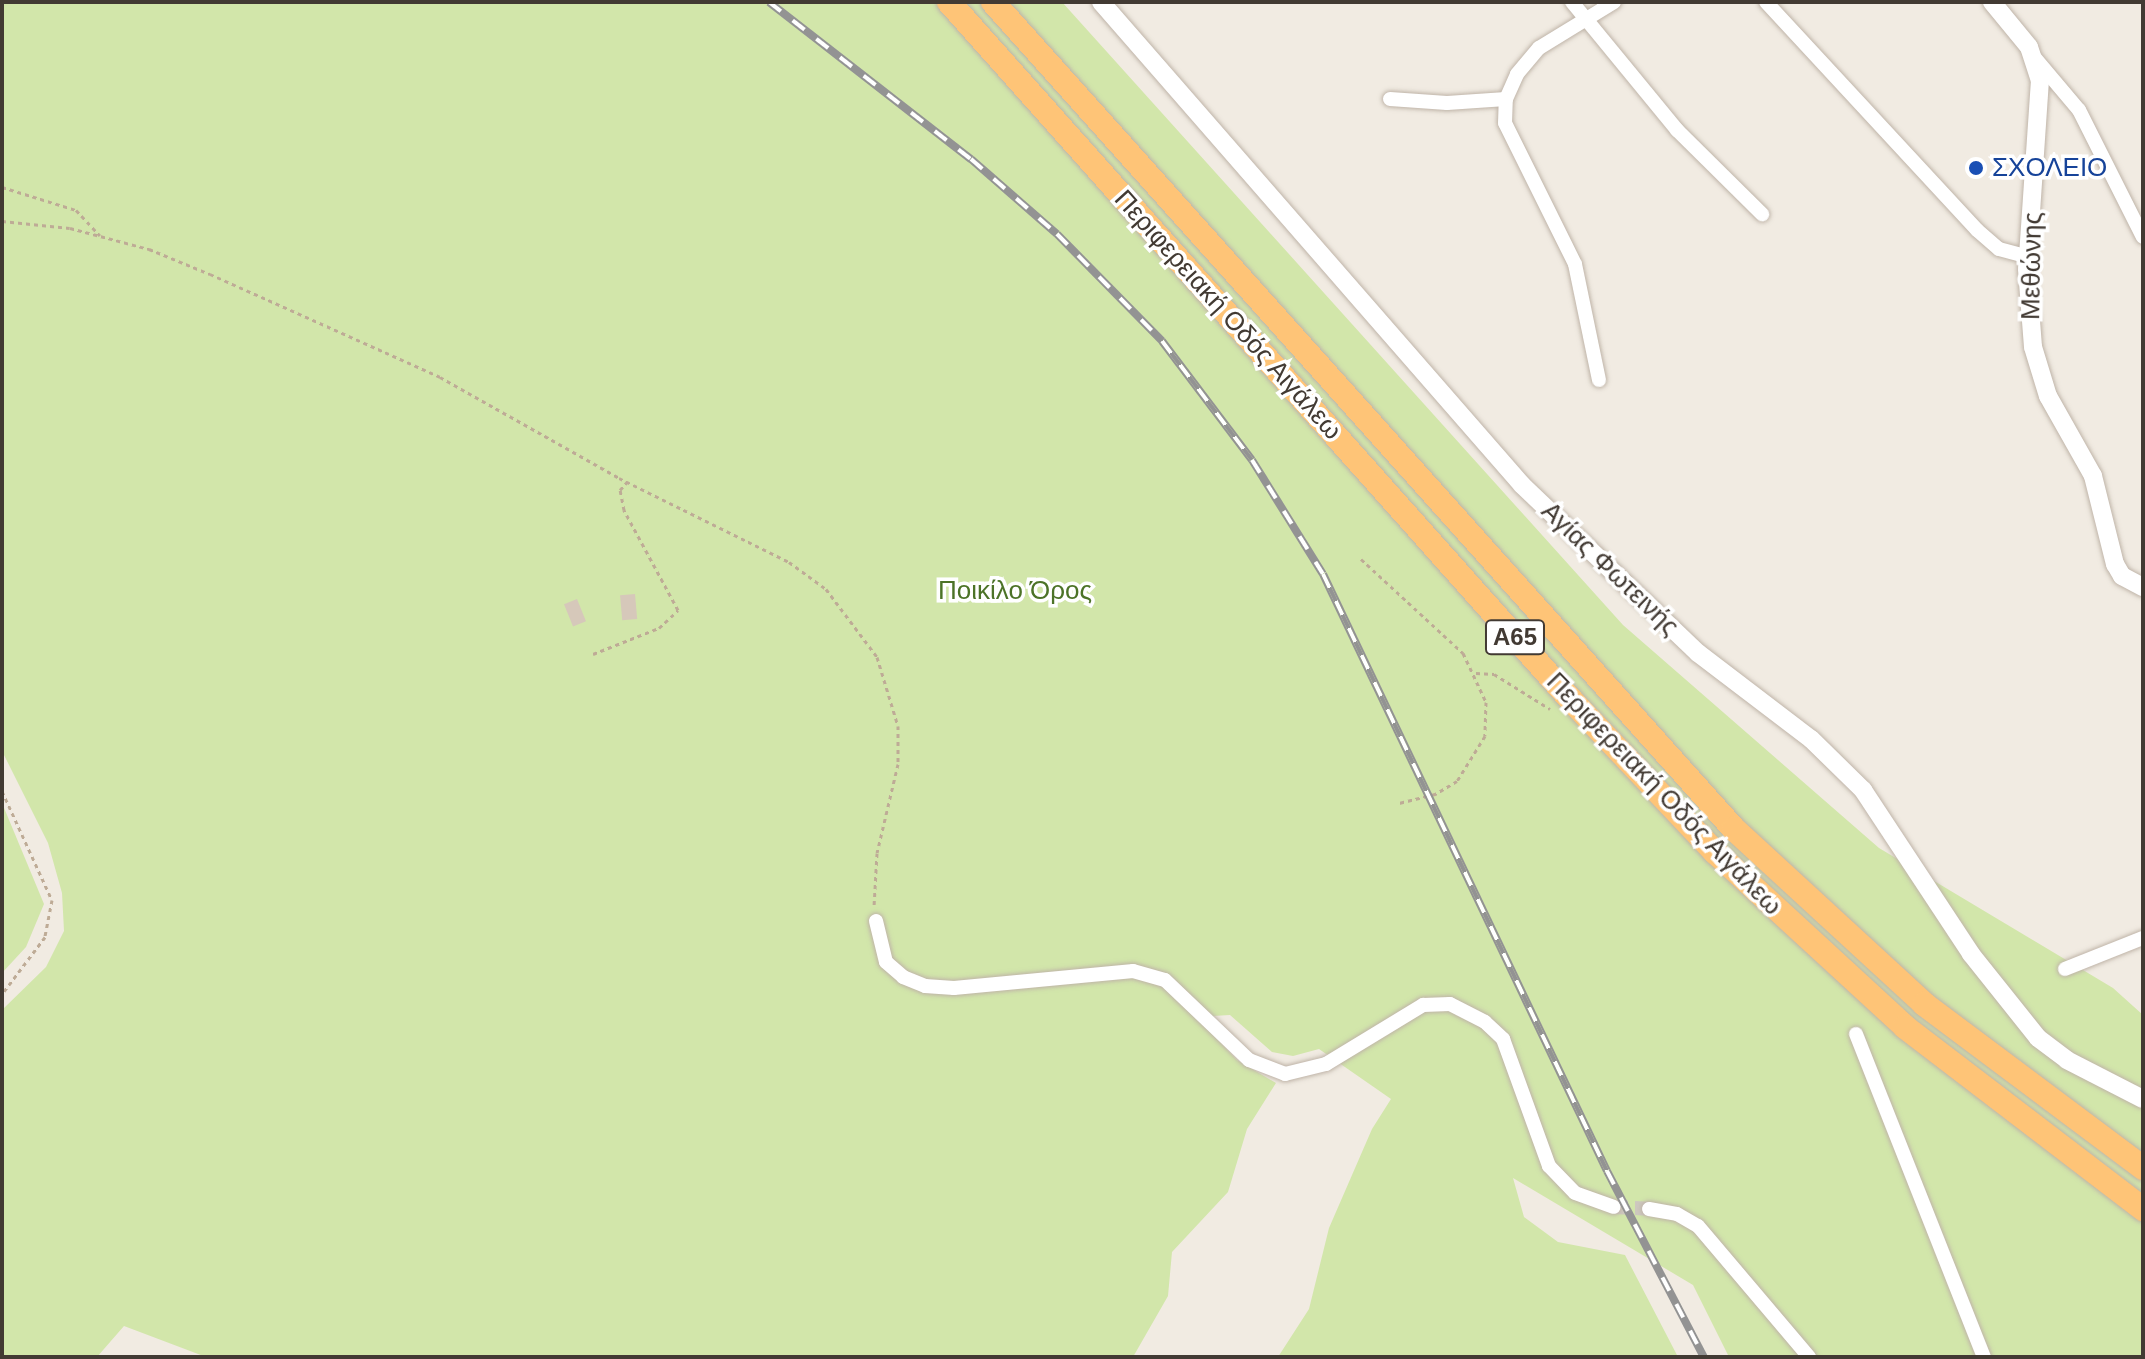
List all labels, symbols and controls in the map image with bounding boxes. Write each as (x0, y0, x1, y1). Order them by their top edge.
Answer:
place label: ΣΧΟΛΕΙΟ (1992, 152, 2107, 184)
marker: ΣΧΟΛΕΙΟ (1967, 159, 1985, 177)
street label: Περιφερειακή Οδός Αιγάλεω (1107, 183, 1349, 447)
street label: Μεθώνης (2015, 212, 2049, 320)
street label: Αγίας Φωτεινής (1535, 496, 1685, 642)
park label: Ποικίλο Όρος (938, 575, 1092, 607)
road number: Α65 (1483, 617, 1547, 657)
street label: Περιφερειακή Οδός Αιγάλεω (1539, 666, 1789, 922)

